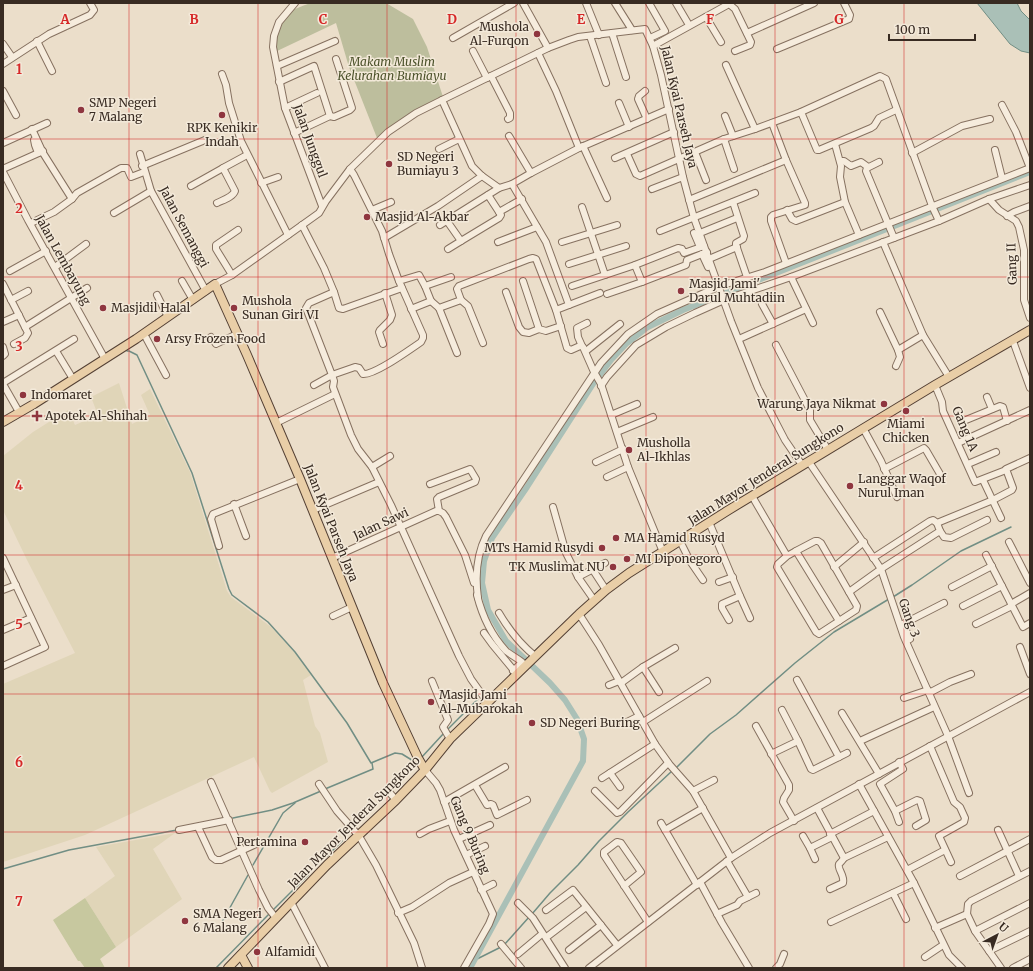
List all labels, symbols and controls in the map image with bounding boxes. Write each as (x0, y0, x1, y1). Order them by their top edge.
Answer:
text: A (59, 11, 70, 28)
text: B (189, 11, 199, 28)
text: C (319, 11, 328, 28)
text: D (447, 11, 457, 28)
text: E (577, 11, 586, 28)
text: F (706, 11, 714, 28)
text: G (834, 11, 844, 28)
scale bar (889, 16, 975, 42)
place label: Mushola Al-Furqon (469, 19, 530, 48)
text: 100 m (895, 22, 930, 37)
marker: Mushola Al-Furqon (532, 29, 542, 39)
street label: Jalan Kyai Parseh Jaya (658, 43, 701, 170)
park label: Makam Muslim Kelurahan Bumiayu (336, 54, 447, 83)
text: 1 (16, 61, 22, 78)
place label: SMP Negeri 7 Malang (89, 95, 157, 124)
street label: Jalan Junggul (290, 101, 331, 180)
marker: SMP Negeri 7 Malang (76, 105, 86, 115)
marker: RPK Kenikir Indah (217, 110, 227, 120)
place label: RPK Kenikir Indah (187, 120, 258, 149)
place label: SD Negeri Bumiayu 3 (397, 149, 459, 178)
marker: SD Negeri Bumiayu 3 (384, 159, 394, 169)
street label: Jalan Semanggi (156, 183, 212, 270)
text: 2 (15, 200, 23, 217)
place label: Masjid Al-Akbar (375, 209, 470, 224)
street label: Jalan Lembayung (32, 211, 95, 308)
marker: Masjid Al-Akbar (362, 212, 372, 222)
street label: Gang II (1003, 243, 1020, 285)
place label: Masjid Jami' Darul Muhtadiin (689, 276, 785, 305)
marker: Masjid Jami' Darul Muhtadiin (676, 286, 686, 296)
place label: Mushola Sunan Giri VI (242, 293, 319, 322)
place label: Masjidil Halal (111, 300, 190, 315)
marker: Masjidil Halal (98, 303, 108, 313)
marker: Mushola Sunan Giri VI (229, 303, 239, 313)
place label: Arsy Frozen Food (164, 331, 266, 346)
marker: Arsy Frozen Food (152, 334, 162, 344)
text: 3 (15, 338, 23, 355)
place label: Indomaret (31, 387, 92, 402)
marker: Indomaret (18, 390, 28, 400)
place label: Warung Jaya Nikmat (756, 396, 876, 411)
marker: Warung Jaya Nikmat (879, 399, 889, 409)
street label: Gang 1A (949, 404, 982, 454)
marker: Miami Chicken (901, 406, 911, 416)
place label: Apotek Al-Shihah (44, 408, 148, 423)
marker: Apotek Al-Shihah (32, 411, 42, 421)
place label: Miami Chicken (882, 416, 930, 445)
street label: Jalan Mayor Jenderal Sungkono (684, 419, 846, 528)
place label: Musholla Al-Ikhlas (636, 435, 691, 464)
marker: Musholla Al-Ikhlas (624, 445, 634, 455)
street label: Jalan Kyai Parseh Jaya (301, 461, 362, 584)
place label: Langgar Waqof Nurul Iman (858, 471, 946, 500)
text: 4 (15, 477, 24, 494)
marker: Langgar Waqof Nurul Iman (845, 481, 855, 491)
street label: Jalan Sawi (350, 504, 411, 543)
place label: MA Hamid Rusyd (624, 530, 725, 545)
marker: MA Hamid Rusyd (611, 533, 621, 543)
place label: MTs Hamid Rusydi (484, 540, 594, 555)
marker: MTs Hamid Rusydi (597, 543, 607, 553)
place label: MI Diponegoro (635, 551, 722, 566)
marker: MI Diponegoro (622, 554, 632, 564)
place label: TK Muslimat NU (509, 559, 605, 574)
marker: TK Muslimat NU (608, 562, 618, 572)
street label: Gang 3 (896, 597, 923, 639)
text: 5 (15, 616, 23, 633)
place label: Masjid Jami Al-Mubarokah (438, 687, 523, 716)
marker: Masjid Jami Al-Mubarokah (426, 697, 436, 707)
place label: SD Negeri Buring (540, 715, 640, 730)
marker: SD Negeri Buring (527, 718, 537, 728)
street label: Jalan Mayor Jenderal Sungkono (284, 752, 423, 892)
text: 6 (15, 754, 23, 771)
street label: Gang 9 Buring (447, 794, 494, 877)
place label: Pertamina (236, 834, 298, 849)
marker: Pertamina (300, 837, 310, 847)
text: 7 (15, 893, 23, 910)
place label: SMA Negeri 6 Malang (193, 906, 262, 935)
north arrow (977, 915, 1017, 955)
marker: SMA Negeri 6 Malang (180, 916, 190, 926)
text: U (996, 919, 1012, 936)
place label: Alfamidi (264, 944, 315, 959)
marker: Alfamidi (252, 947, 262, 957)

